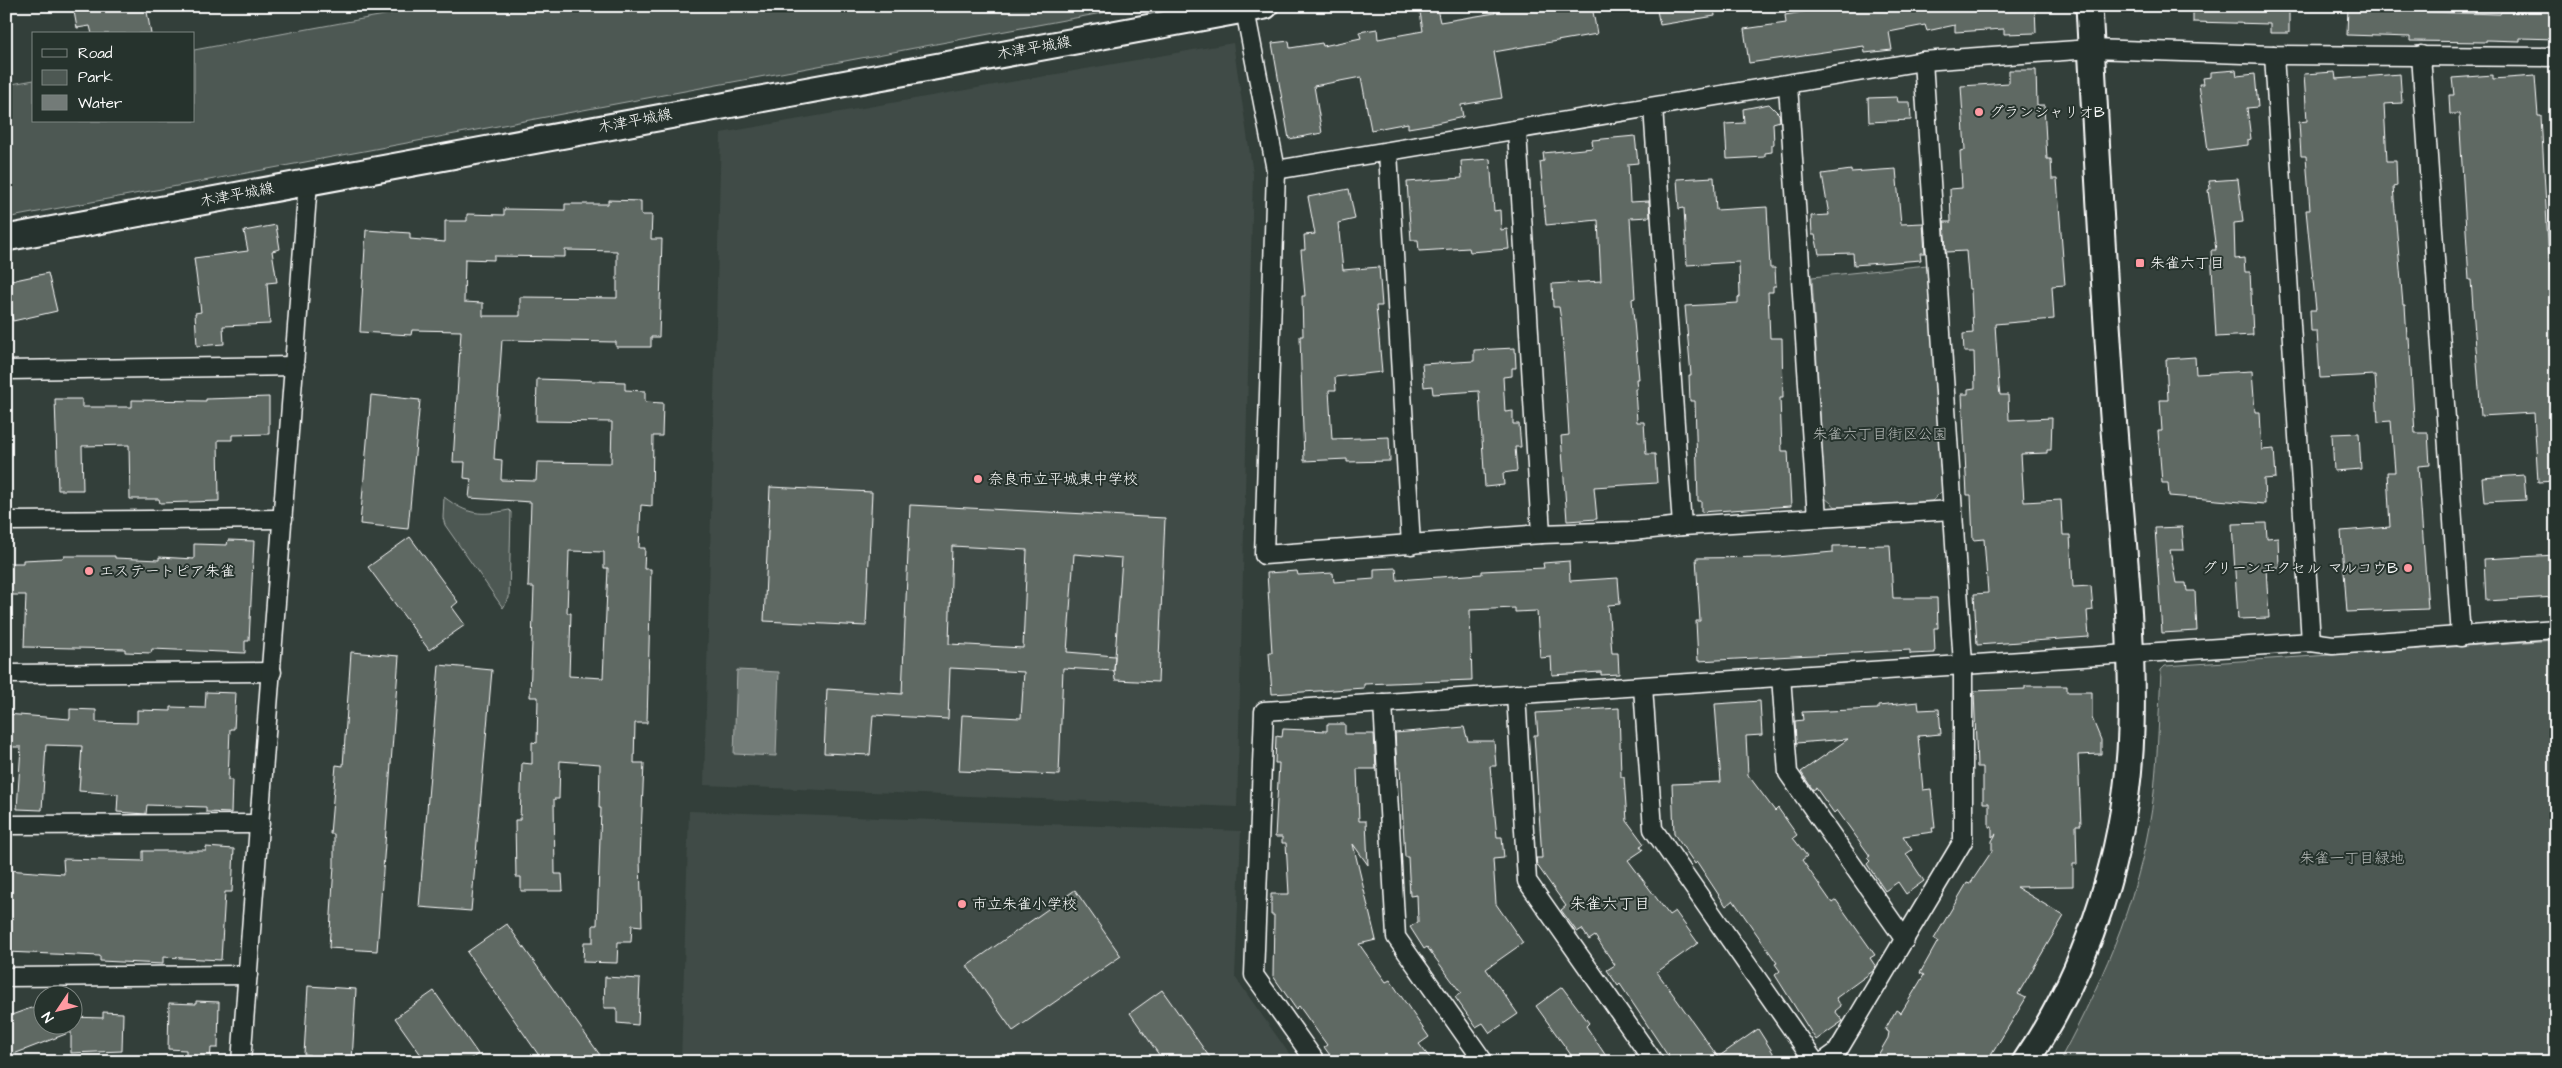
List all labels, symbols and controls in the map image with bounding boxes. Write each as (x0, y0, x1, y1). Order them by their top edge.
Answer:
street label: 木津平城線 (995, 31, 1073, 65)
legend (32, 32, 195, 122)
text: Road (78, 43, 113, 64)
text: Park (78, 67, 113, 88)
text: Water (78, 93, 122, 114)
place label: グランシャリオB (1989, 102, 2105, 123)
street label: 木津平城線 (596, 104, 674, 138)
marker: グランシャリオB (1973, 106, 1985, 118)
street label: 木津平城線 (198, 178, 276, 212)
place label: 朱雀六丁目 (2150, 253, 2225, 274)
marker: 朱雀六丁目 (2134, 257, 2146, 269)
park label: 朱雀六丁目街区公園 (1812, 424, 1948, 445)
place label: 奈良市立平城東中学校 (988, 469, 1138, 490)
marker: 奈良市立平城東中学校 (972, 473, 984, 485)
place label: グリーンエクセル マルコウB (2202, 558, 2398, 579)
place label: エステートピア朱雀 (99, 561, 235, 582)
marker: グリーンエクセル マルコウB (2402, 562, 2414, 574)
marker: エステートピア朱雀 (83, 565, 95, 577)
park label: 朱雀一丁目緑地 (2299, 848, 2405, 869)
district label: 朱雀六丁目 (1570, 893, 1650, 915)
place label: 市立朱雀小学校 (972, 894, 1077, 915)
marker: 市立朱雀小学校 (956, 898, 968, 910)
north arrow (32, 986, 82, 1036)
text: N (37, 1007, 59, 1026)

